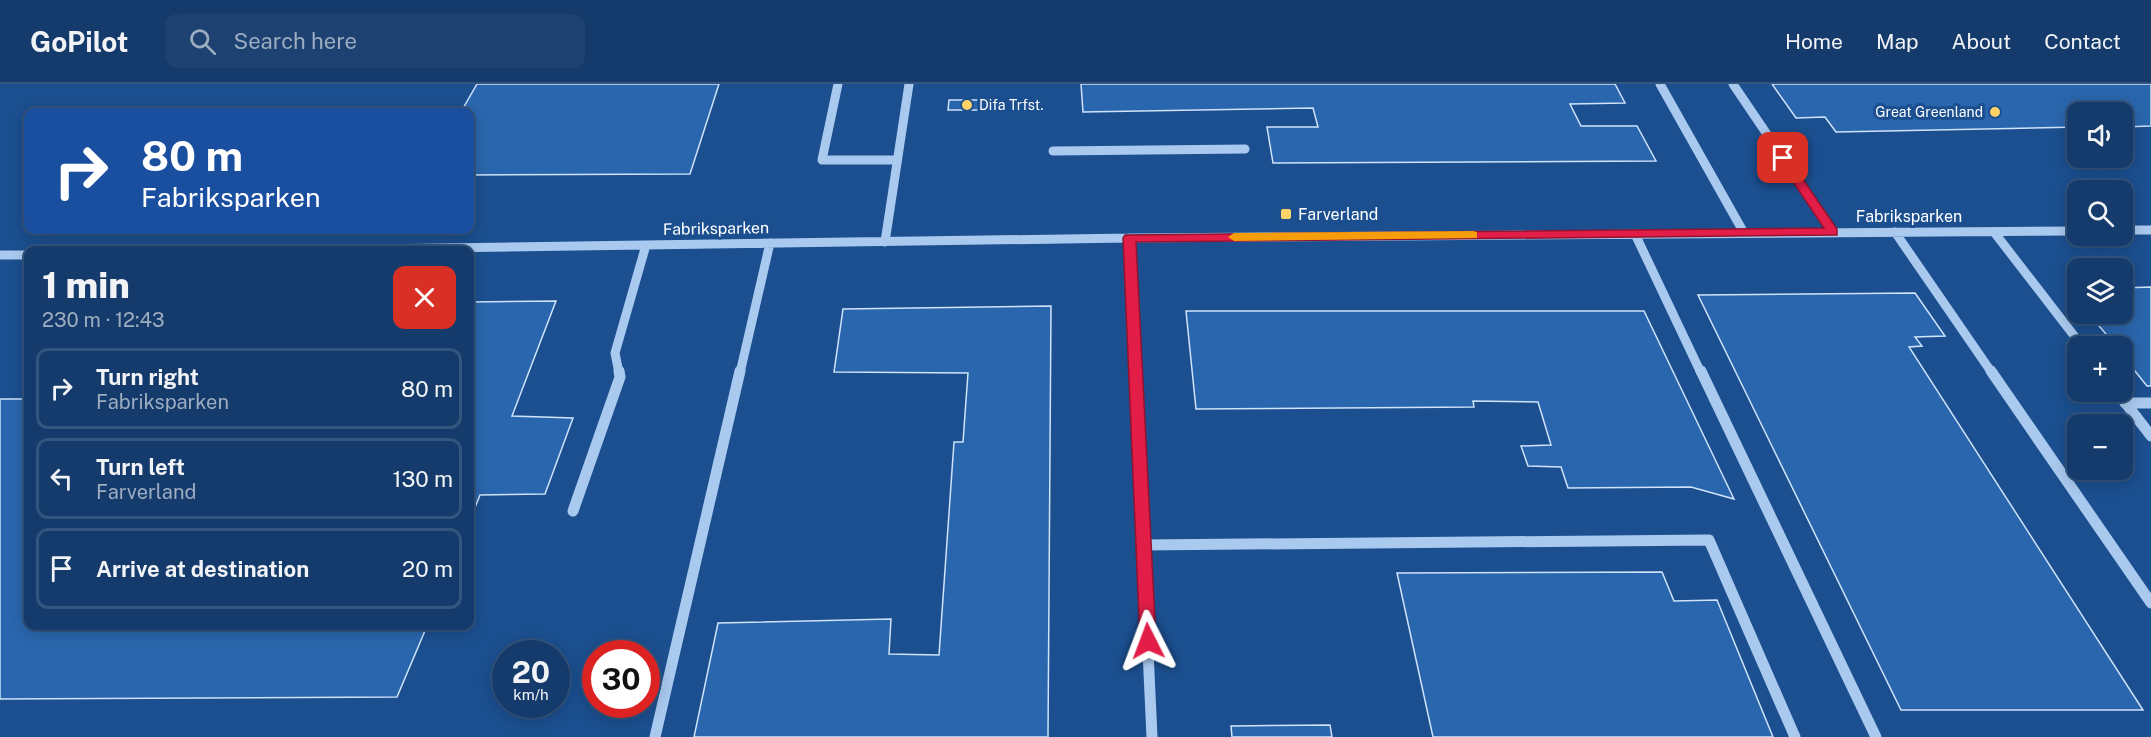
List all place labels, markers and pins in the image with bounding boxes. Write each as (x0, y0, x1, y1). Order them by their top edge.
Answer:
place label: Difa Trfst. (979, 97, 1043, 113)
marker: Difa Trfst. (960, 98, 974, 112)
place label: Great Greenland (1875, 104, 1983, 120)
marker: Great Greenland (1988, 105, 2002, 119)
pin (1757, 132, 1808, 183)
place label: Farverland (1298, 205, 1378, 224)
marker: Farverland (1279, 207, 1293, 221)

